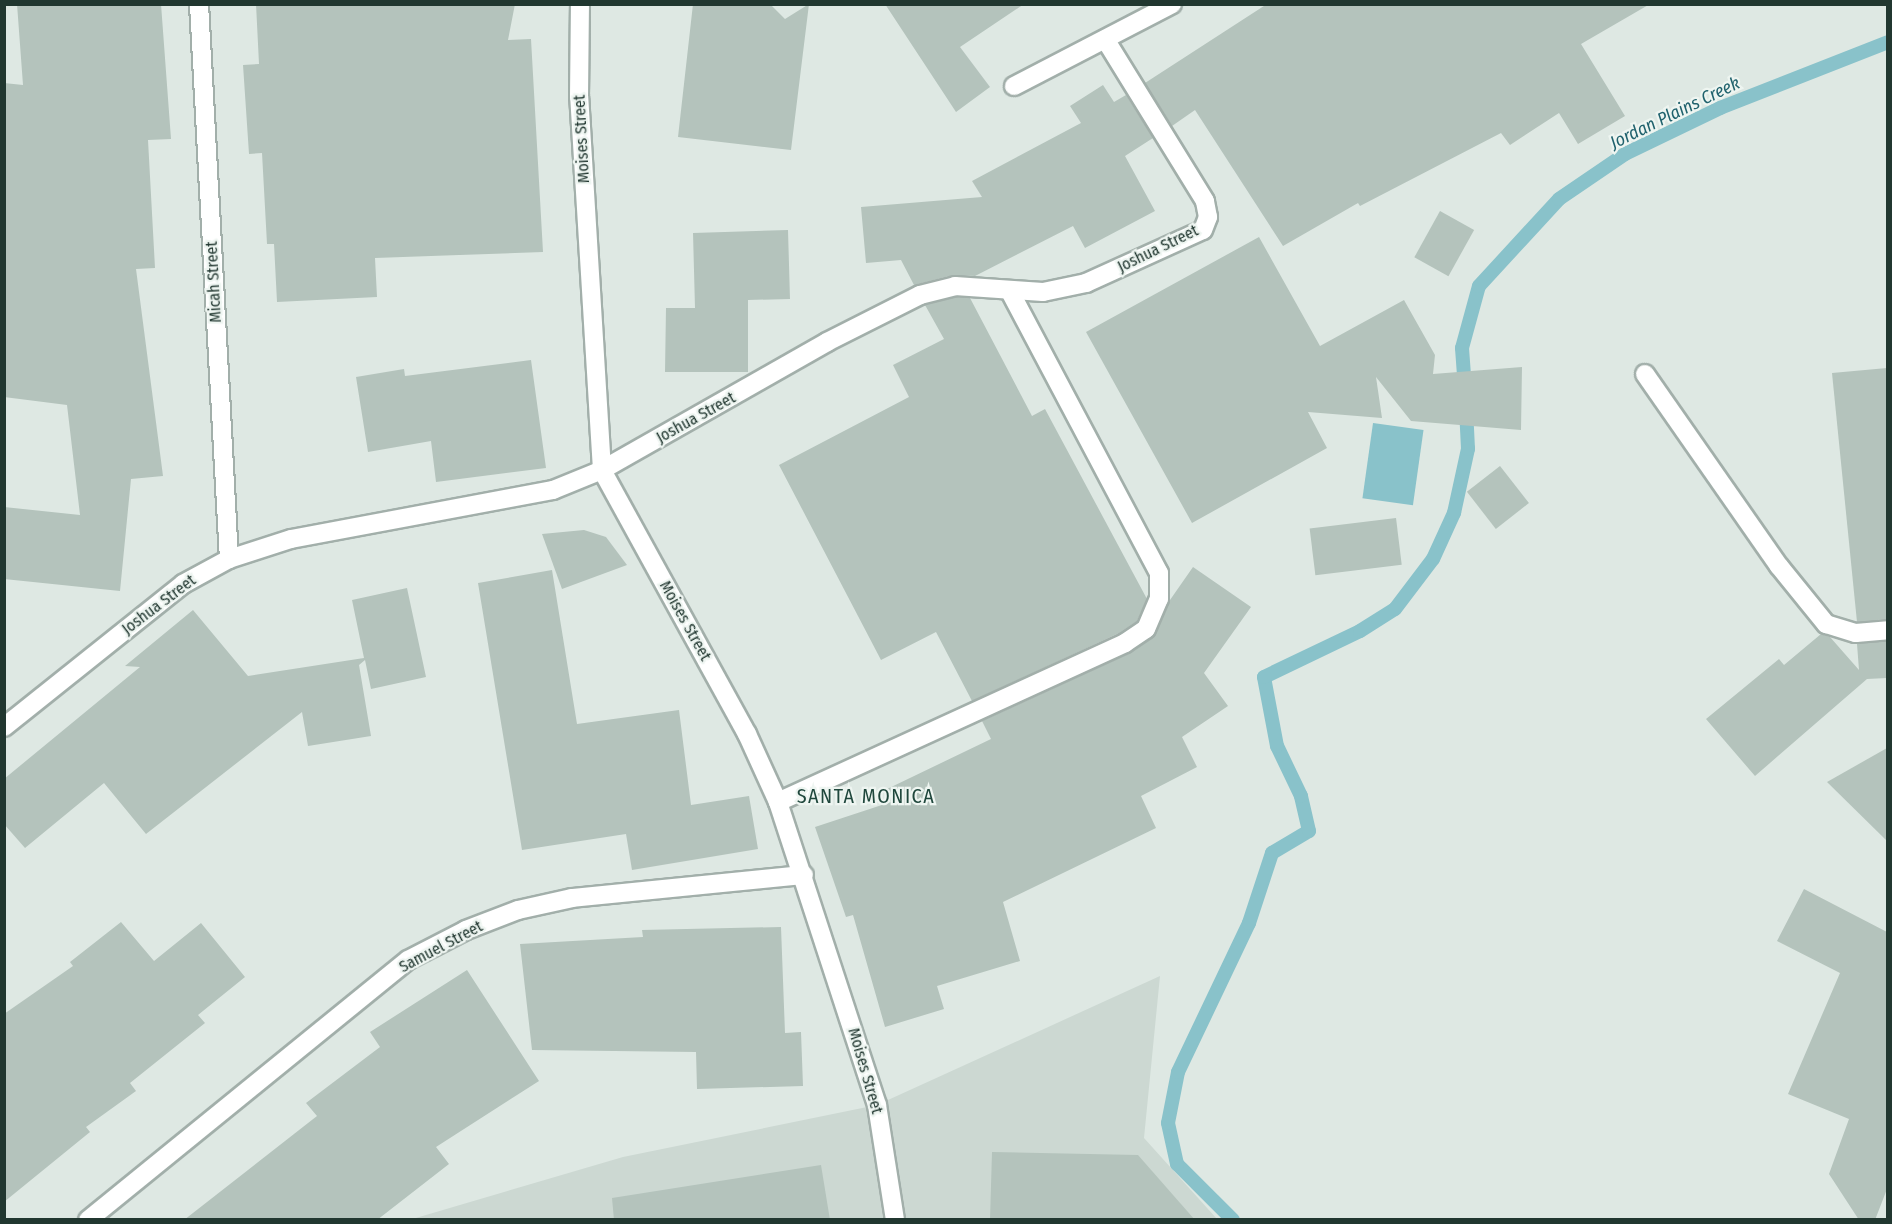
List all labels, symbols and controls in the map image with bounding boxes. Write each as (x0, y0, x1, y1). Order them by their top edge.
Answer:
water label: Jordan Plains Creek (1607, 72, 1743, 154)
street label: Moises Street (570, 94, 594, 184)
street label: Joshua Street (1115, 221, 1201, 277)
street label: Micah Street (202, 241, 226, 323)
street label: Joshua Street (653, 388, 739, 448)
street label: Joshua Street (118, 571, 200, 639)
street label: Moises Street (655, 578, 715, 664)
district label: SANTA MONICA (797, 784, 935, 808)
street label: Samuel Street (396, 917, 486, 977)
street label: Moises Street (844, 1026, 886, 1116)

